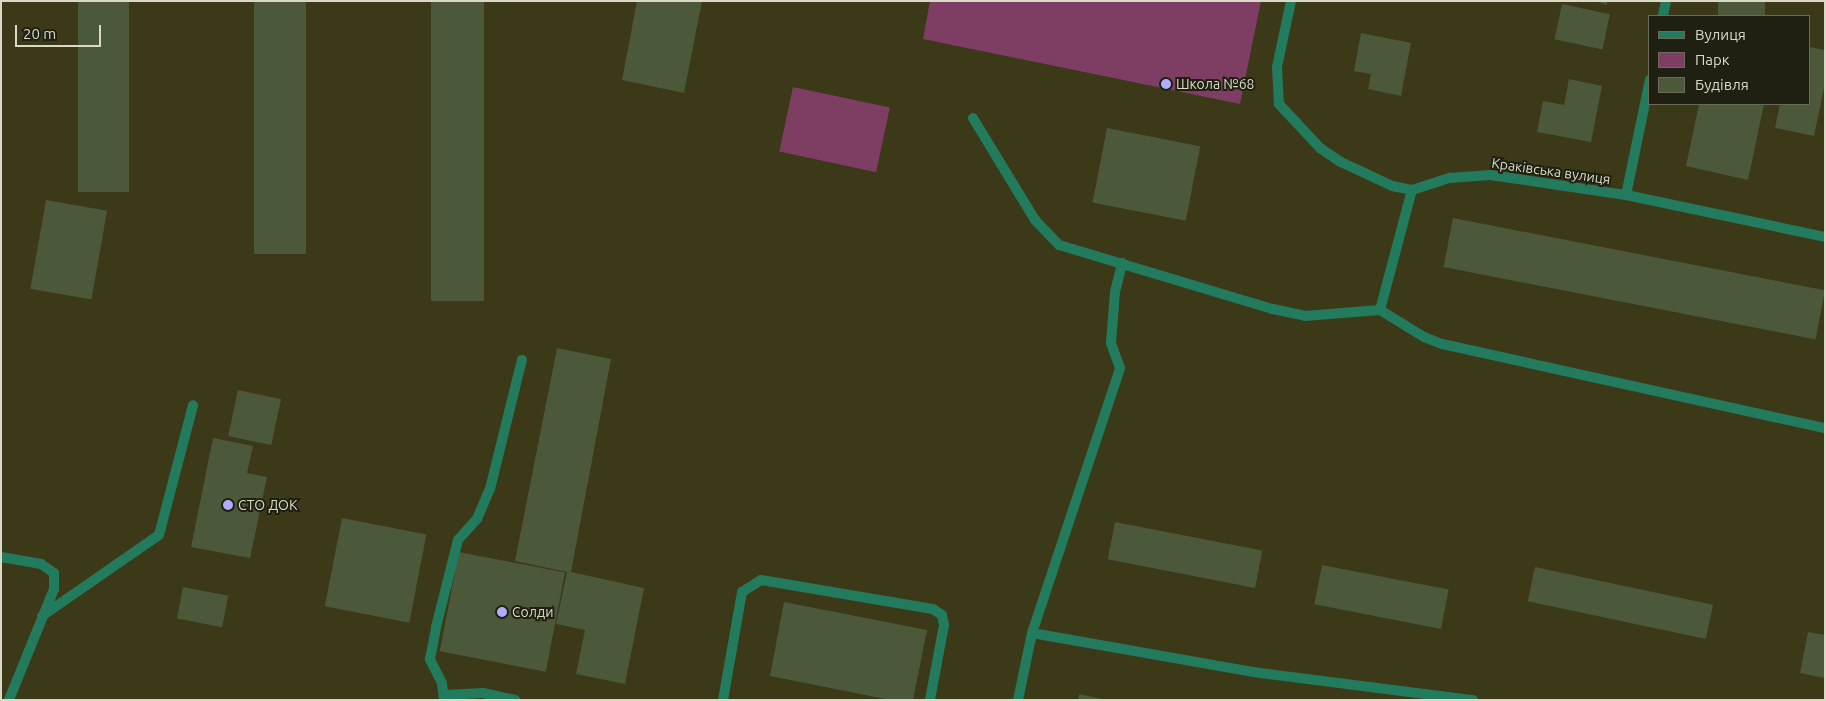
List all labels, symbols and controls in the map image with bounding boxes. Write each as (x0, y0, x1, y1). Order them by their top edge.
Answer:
scale bar (18, 15, 104, 47)
legend (1648, 15, 1811, 105)
text: 20 m (23, 25, 56, 42)
text: Вулиця (1695, 26, 1746, 43)
text: Парк (1695, 51, 1730, 68)
place label: Школа №68 (1176, 76, 1255, 92)
text: Будівля (1695, 76, 1749, 93)
marker: Школа №68 (1160, 78, 1172, 90)
street label: Краківська вулиця (1490, 154, 1612, 188)
place label: СТО ДОК (238, 497, 298, 513)
marker: СТО ДОК (222, 499, 234, 511)
place label: Солди (512, 604, 553, 620)
marker: Солди (496, 606, 508, 618)

